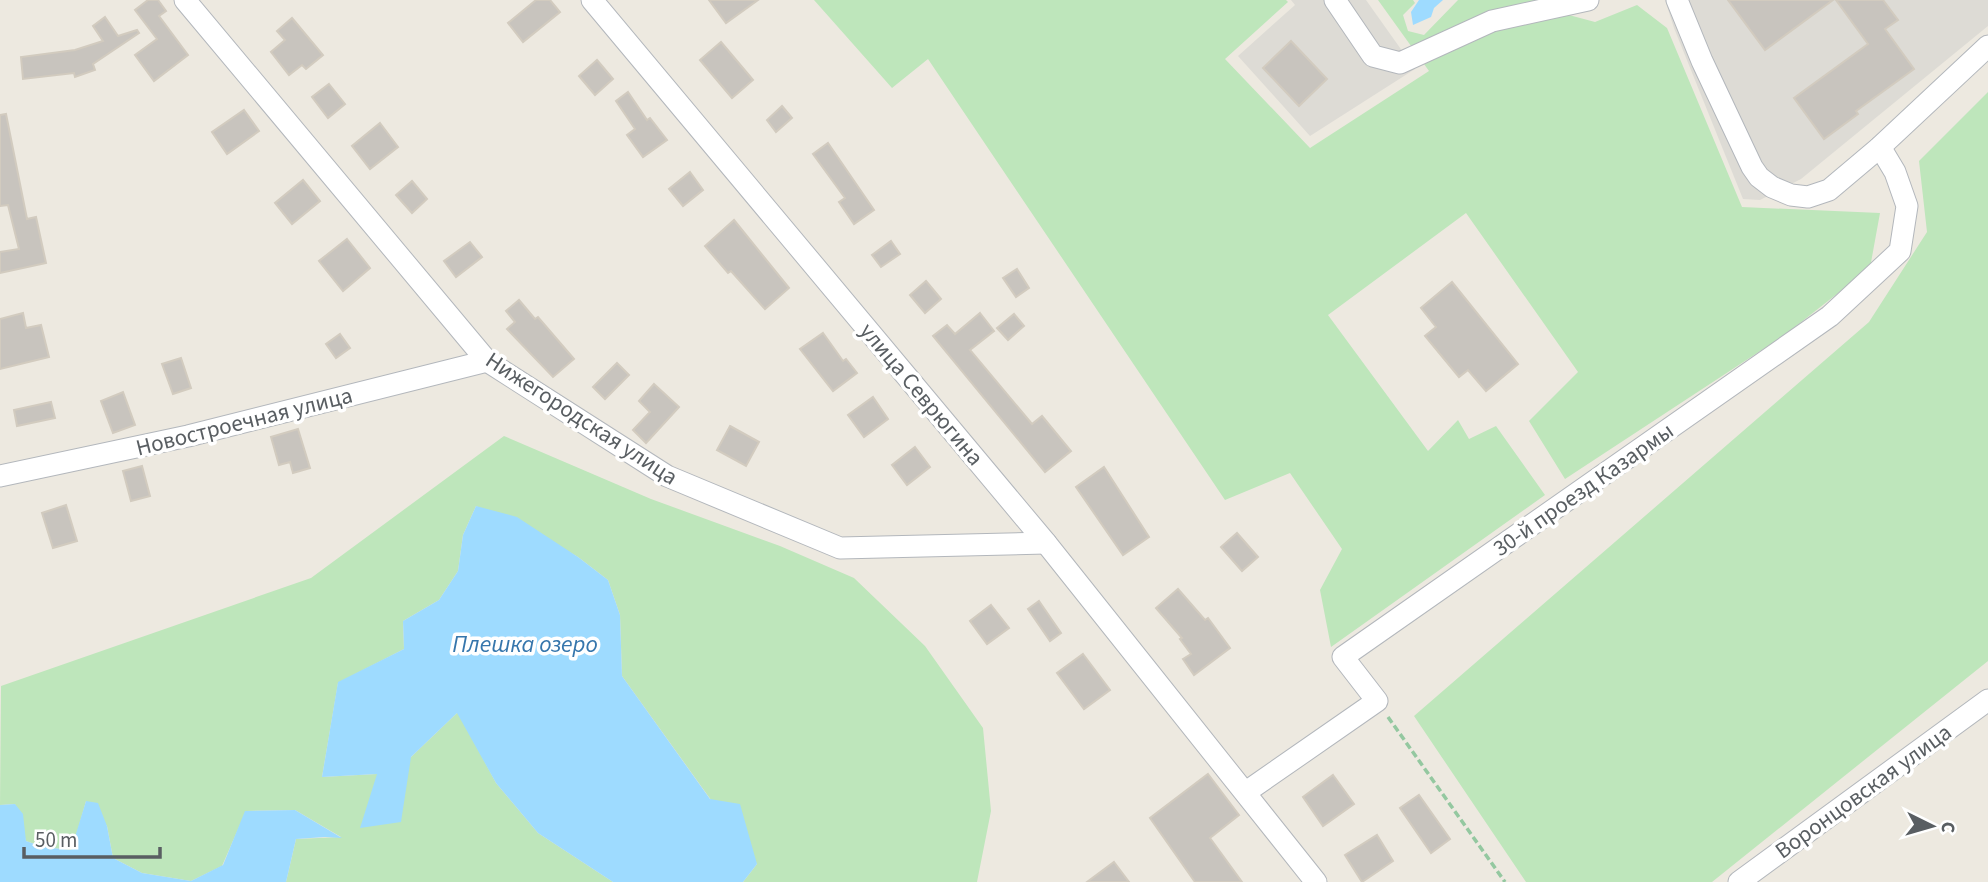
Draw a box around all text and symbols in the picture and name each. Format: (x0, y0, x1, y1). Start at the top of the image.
street label: улица Севрюгина (852, 316, 991, 473)
street label: Нижегородская улица (479, 344, 684, 493)
street label: Новостроечная улица (132, 379, 356, 464)
street label: 30-й проезд Казармы (1486, 414, 1680, 564)
water label: Плешка озеро (452, 627, 598, 662)
street label: Воронцовская улица (1768, 716, 1958, 867)
north arrow (1897, 791, 1967, 861)
scale bar (24, 816, 161, 860)
text: С (1934, 821, 1961, 834)
text: 50 m (35, 825, 77, 855)

